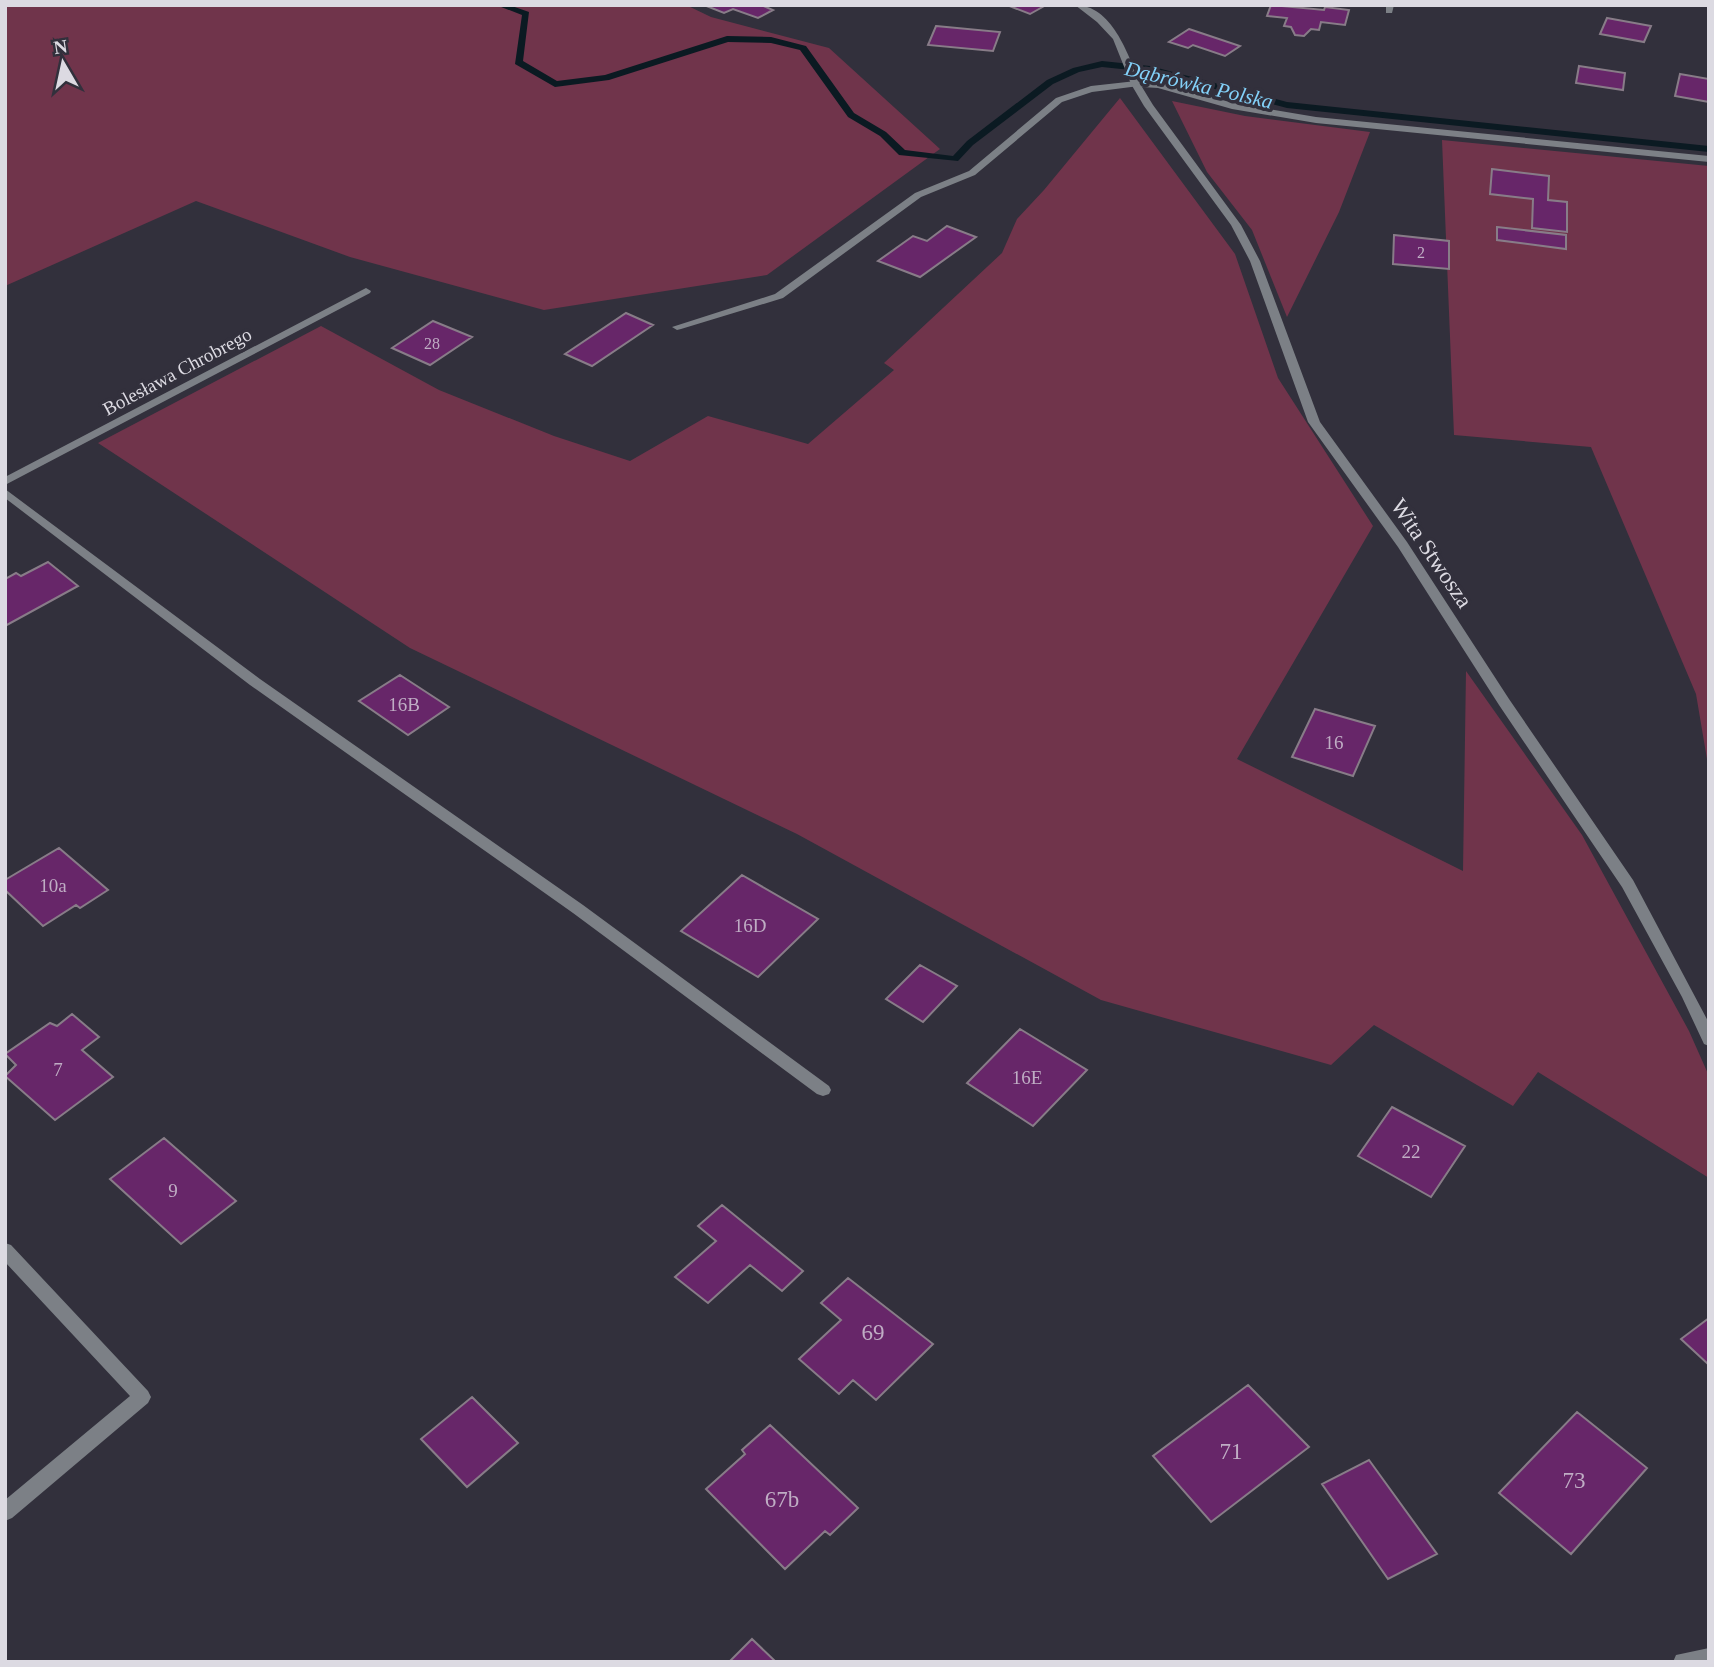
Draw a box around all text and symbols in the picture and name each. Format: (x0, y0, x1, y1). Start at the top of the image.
north arrow (28, 28, 98, 98)
text: N (52, 35, 69, 58)
water label: Dąbrówka Polska (1122, 56, 1275, 114)
house number: 2 (1417, 244, 1425, 261)
street label: Bolesława Chrobrego (99, 323, 255, 419)
house number: 28 (424, 335, 440, 352)
street label: Wita Stwosza (1386, 494, 1477, 613)
house number: 16B (388, 694, 420, 715)
house number: 16 (1325, 732, 1344, 753)
house number: 10a (39, 875, 67, 896)
house number: 16D (734, 915, 766, 936)
house number: 7 (53, 1059, 63, 1080)
house number: 16E (1012, 1067, 1042, 1088)
house number: 22 (1402, 1141, 1421, 1162)
house number: 9 (168, 1180, 178, 1201)
house number: 69 (862, 1320, 885, 1345)
house number: 71 (1220, 1439, 1243, 1464)
house number: 73 (1563, 1468, 1586, 1493)
house number: 67b (765, 1487, 799, 1512)

